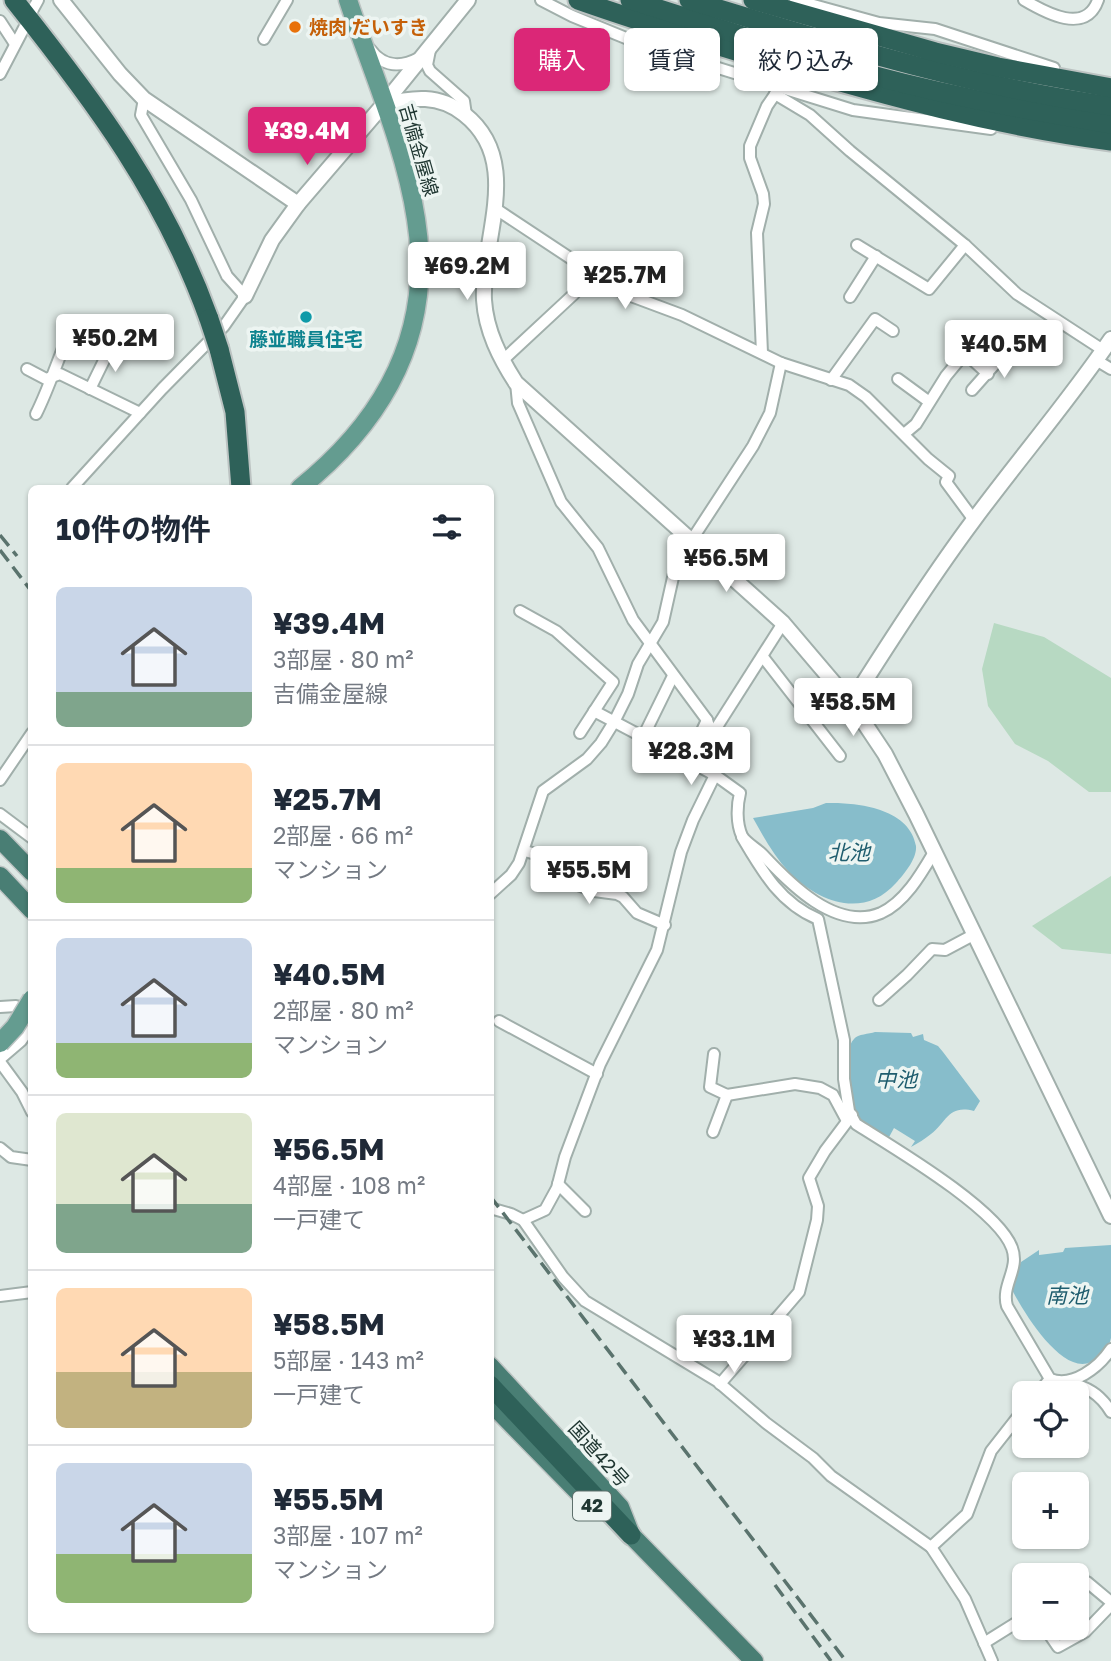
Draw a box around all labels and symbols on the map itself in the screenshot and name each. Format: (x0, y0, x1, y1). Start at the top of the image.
place label: 焼肉 だいすき (309, 15, 428, 38)
marker: 焼肉 だいすき (287, 19, 303, 35)
street label: 吉備金屋線 (395, 101, 444, 199)
pin: ¥39.4M (250, 108, 364, 167)
pin: ¥69.2M (410, 243, 524, 302)
pin: ¥25.7M (568, 252, 682, 311)
marker: 藤並職員住宅 (298, 309, 314, 325)
pin: ¥50.2M (58, 314, 172, 374)
pin: ¥40.5M (947, 320, 1061, 380)
place label: 藤並職員住宅 (249, 327, 363, 350)
pin: ¥56.5M (669, 534, 783, 594)
pin: ¥58.5M (796, 678, 910, 738)
pin: ¥28.3M (634, 728, 748, 787)
water label: 北池 (828, 839, 872, 865)
pin: ¥55.5M (532, 846, 646, 906)
water label: 中池 (875, 1066, 919, 1092)
water label: 南池 (1046, 1282, 1090, 1308)
pin: ¥33.1M (677, 1316, 791, 1375)
street label: 国道42号 (564, 1416, 635, 1491)
road number: 42 (573, 1492, 611, 1520)

